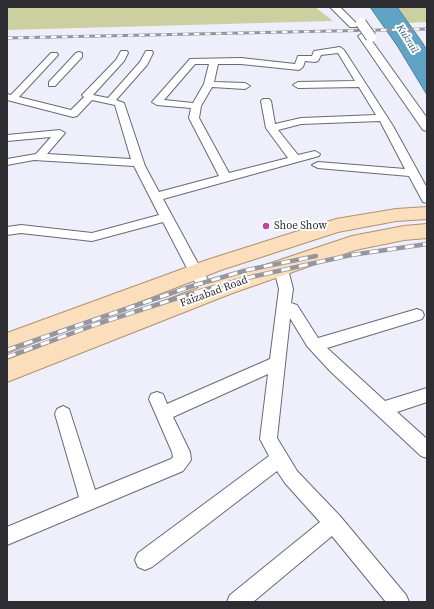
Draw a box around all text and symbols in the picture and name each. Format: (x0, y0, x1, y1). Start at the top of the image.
water label: Kukrail (394, 23, 420, 55)
place label: Shoe Show (274, 219, 327, 233)
marker: Shoe Show (261, 221, 271, 231)
street label: Faizabad Road (178, 274, 250, 310)

